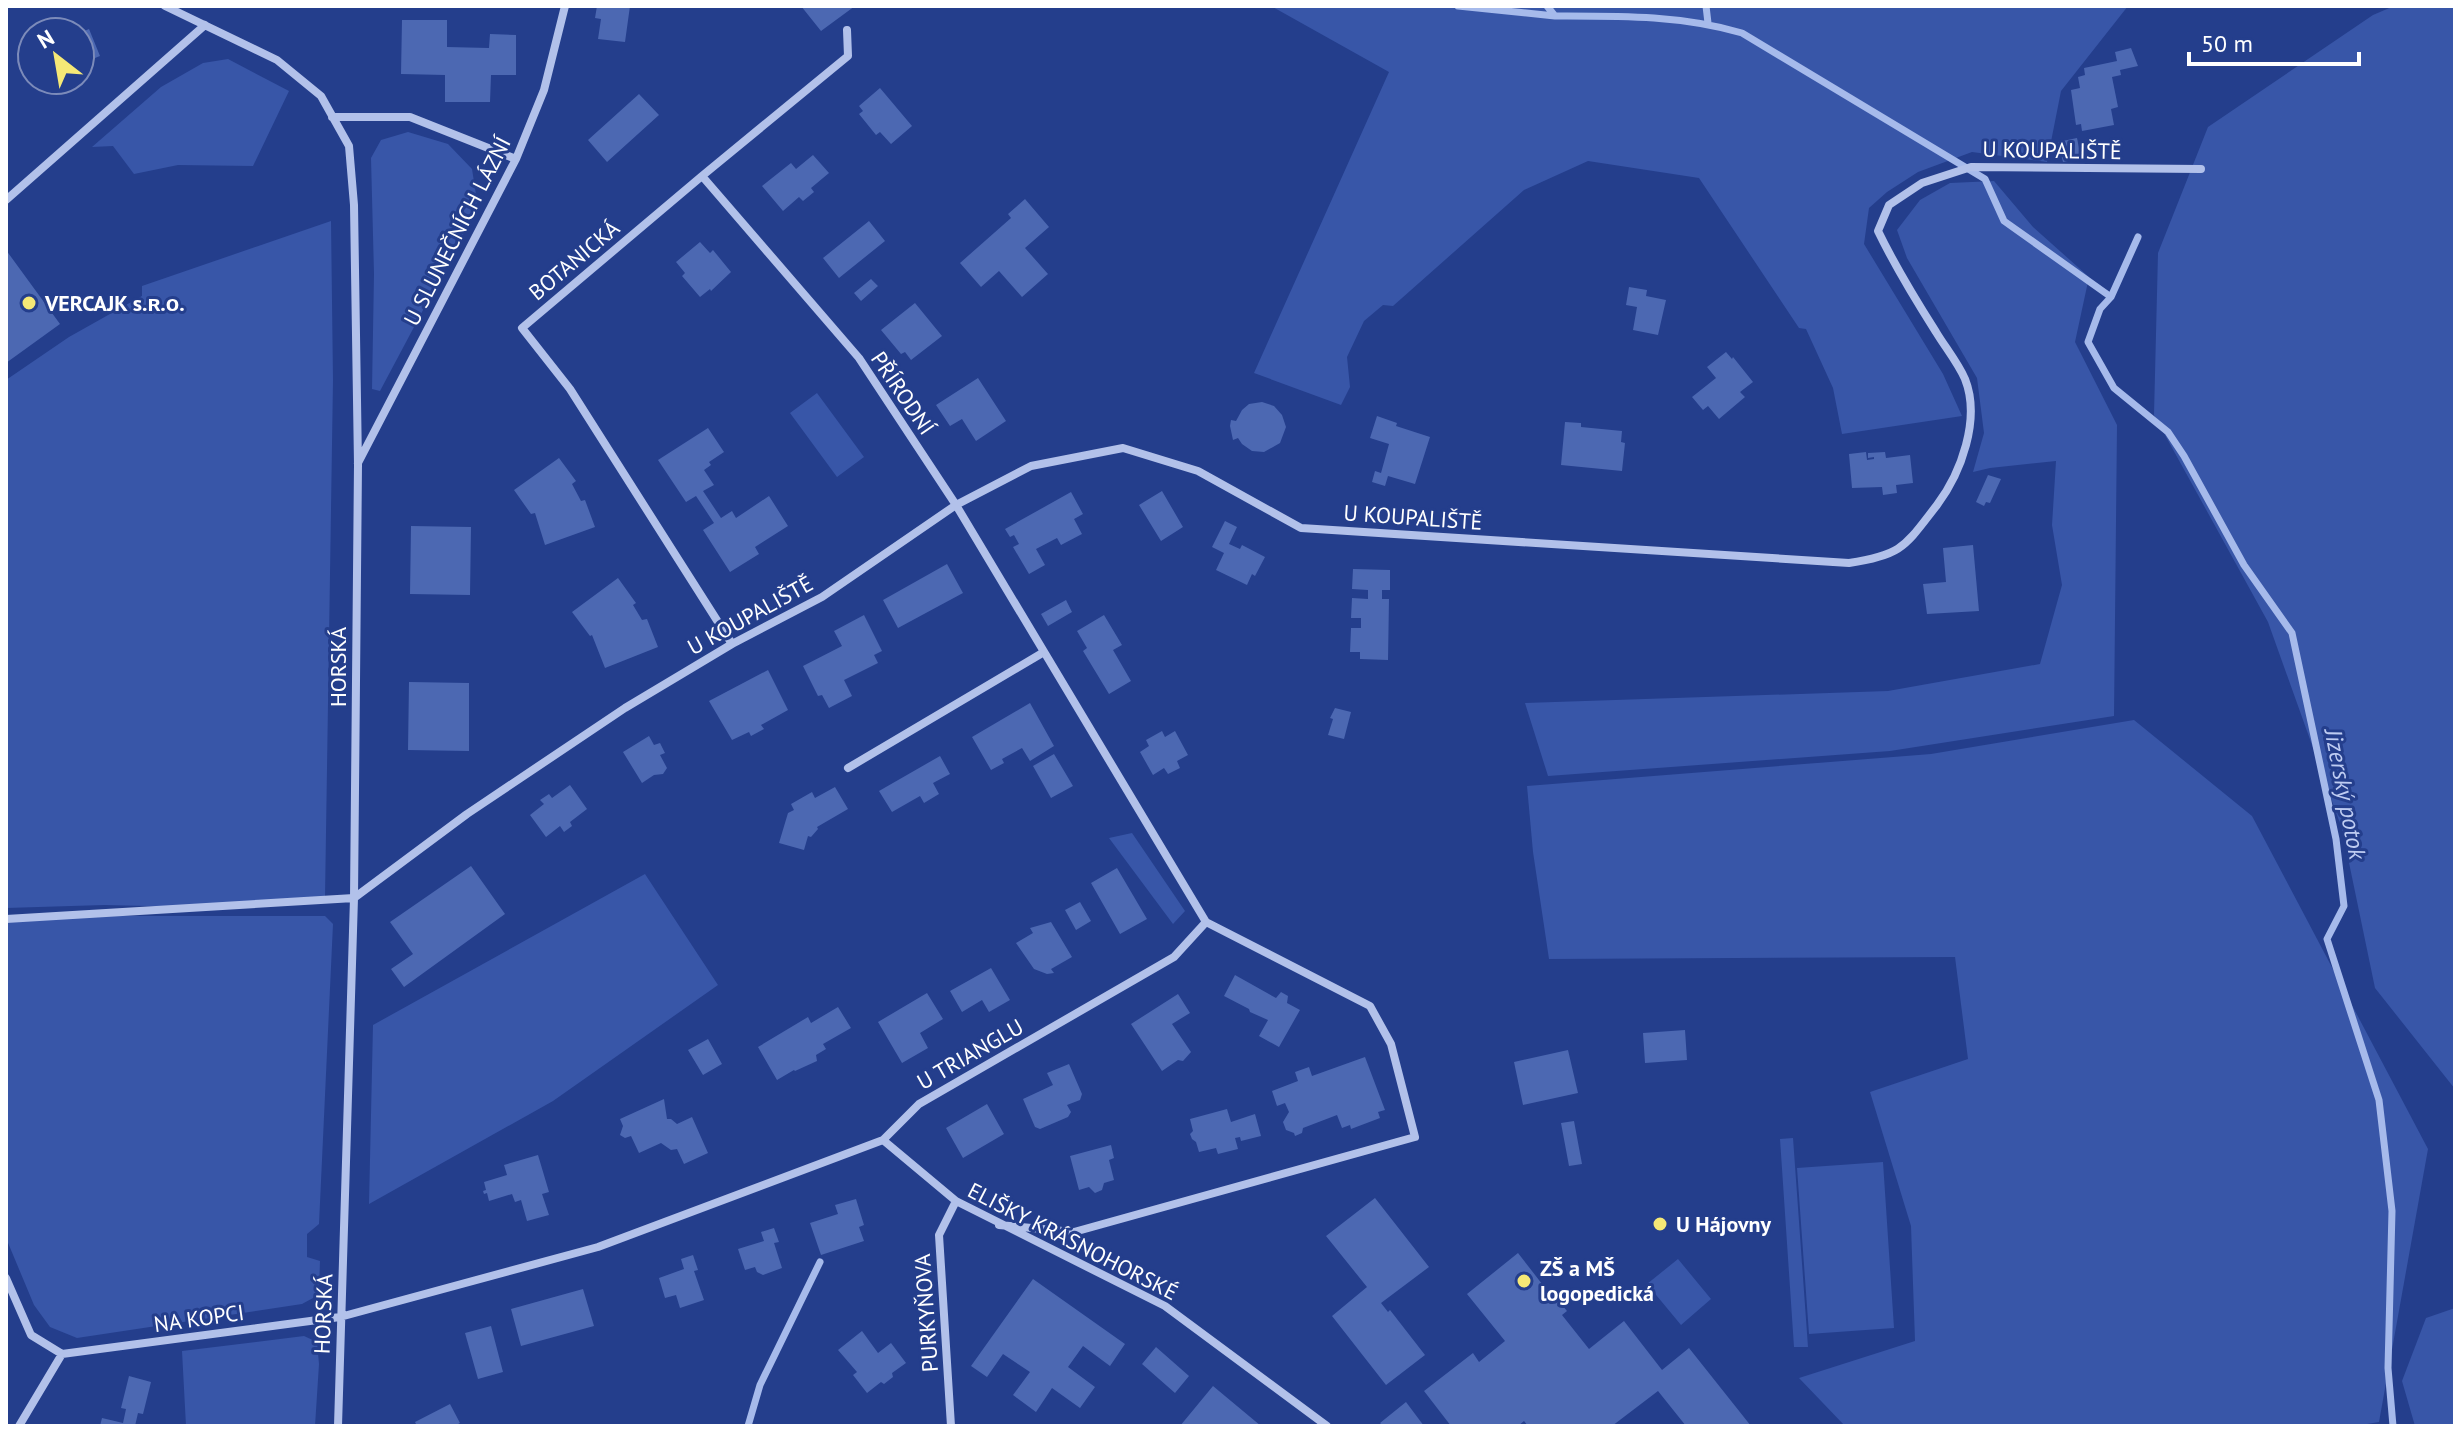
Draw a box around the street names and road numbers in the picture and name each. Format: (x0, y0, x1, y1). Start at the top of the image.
street label: U SLUNEČNÍCH LÁZNÍ (397, 131, 517, 330)
street label: U KOUPALIŠTĚ (1982, 135, 2122, 165)
street label: BOTANICKÁ (523, 214, 625, 306)
street label: PŘÍRODNÍ (865, 346, 941, 441)
street label: U KOUPALIŠTĚ (1343, 498, 1483, 536)
street label: U KOUPALIŠTĚ (682, 569, 818, 661)
street label: HORSKÁ (324, 627, 352, 707)
street label: U TRIANGLU (912, 1012, 1028, 1096)
street label: ELIŠKY KRÁSNOHORSKÉ (963, 1176, 1183, 1306)
street label: PURKYŇOVA (908, 1253, 944, 1373)
street label: HORSKÁ (308, 1273, 338, 1355)
street label: NA KOPCI (152, 1298, 246, 1338)

